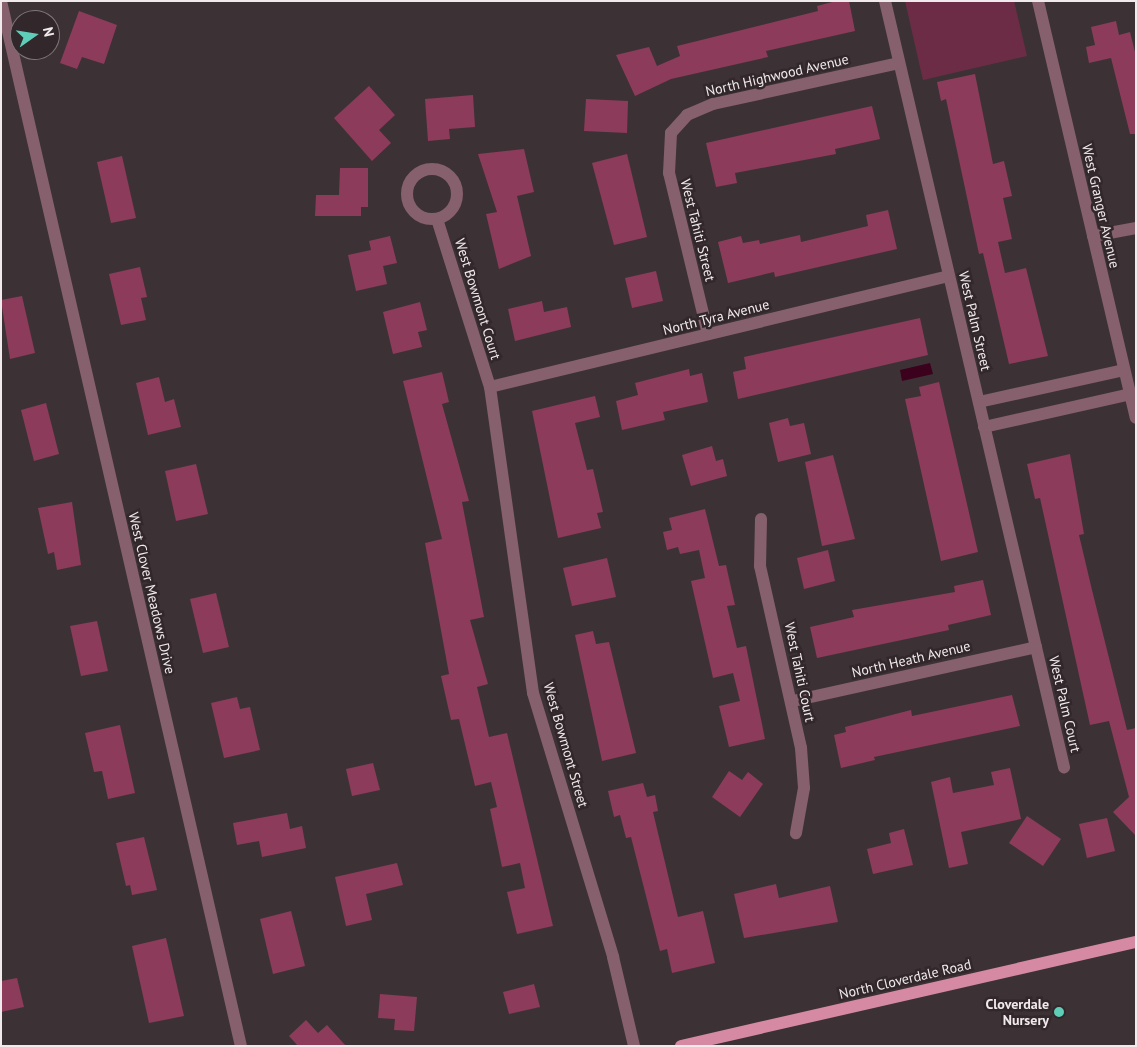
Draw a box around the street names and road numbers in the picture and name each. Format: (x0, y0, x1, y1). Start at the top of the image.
street label: North Highwood Avenue (704, 50, 850, 100)
street label: West Granger Avenue (1079, 142, 1123, 270)
street label: West Tahiti Street (677, 177, 719, 283)
street label: West Bowmont Court (452, 236, 504, 362)
street label: West Palm Street (955, 270, 995, 372)
street label: North Tyra Avenue (661, 296, 771, 338)
street label: West Clover Meadows Drive (125, 511, 179, 675)
street label: West Tahiti Court (781, 620, 819, 724)
street label: North Heath Avenue (850, 637, 972, 681)
street label: West Palm Court (1046, 654, 1084, 754)
street label: West Bowmont Street (540, 681, 592, 809)
street label: North Cloverdale Road (837, 956, 973, 1002)

